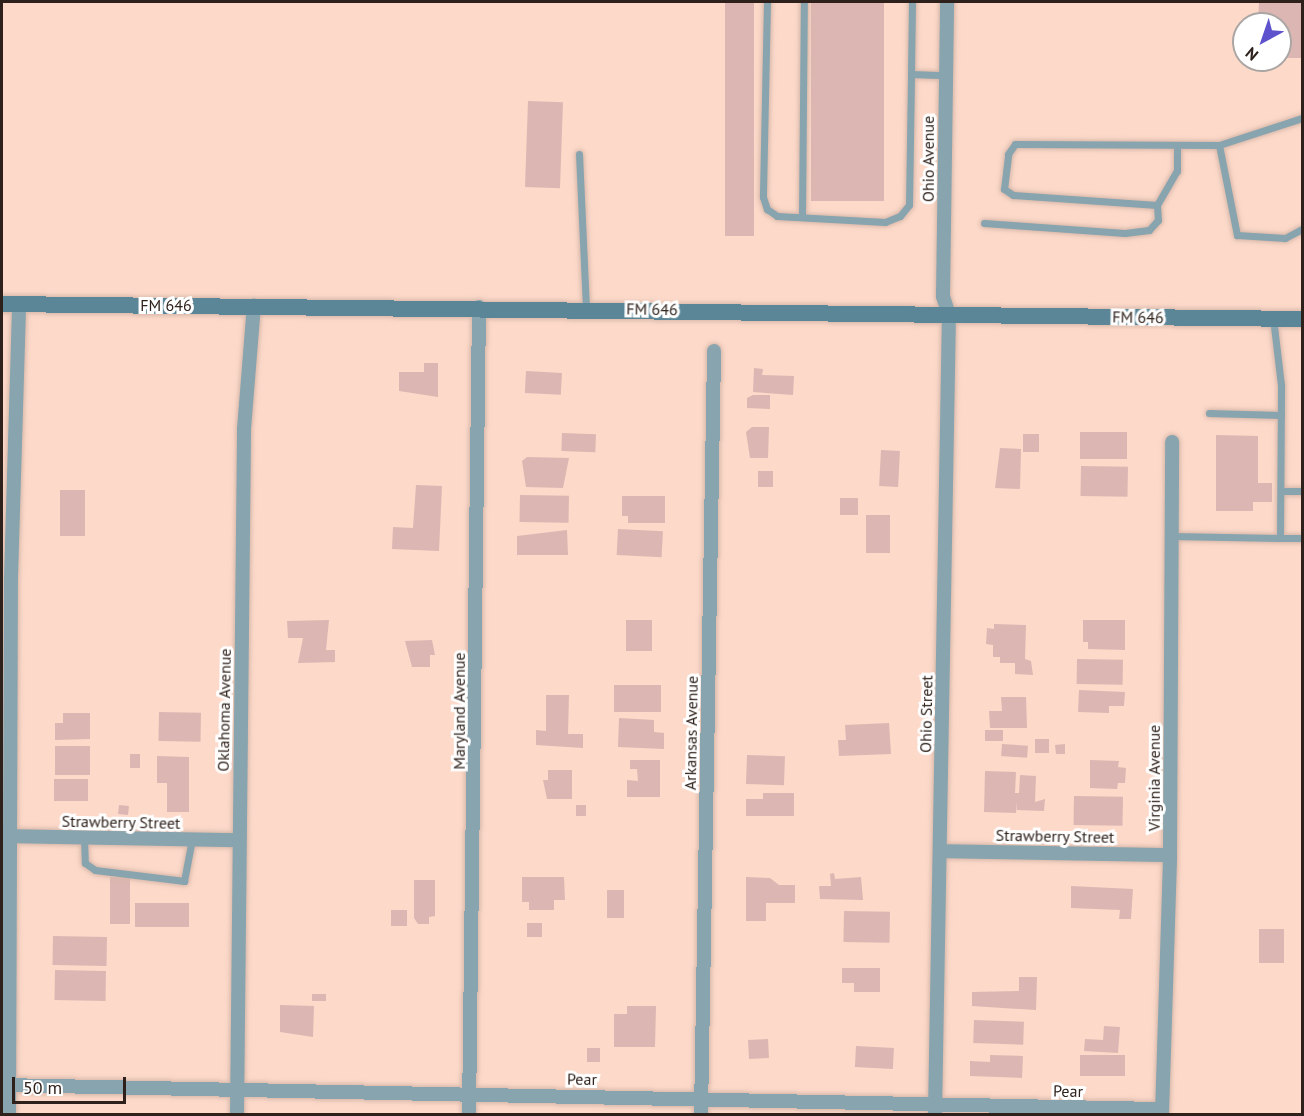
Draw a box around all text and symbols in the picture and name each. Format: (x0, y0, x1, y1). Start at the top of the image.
north arrow (1232, 12, 1292, 72)
text: N (1241, 43, 1262, 65)
street label: Ohio Avenue (918, 116, 938, 202)
street label: FM 646 (140, 295, 192, 315)
street label: FM 646 (626, 299, 678, 319)
street label: FM 646 (1112, 307, 1164, 327)
street label: Oklahoma Avenue (213, 648, 235, 772)
street label: Maryland Avenue (449, 652, 469, 770)
street label: Arkansas Avenue (680, 675, 702, 791)
street label: Ohio Street (916, 675, 936, 753)
street label: Virginia Avenue (1144, 725, 1164, 831)
street label: Strawberry Street (61, 811, 181, 833)
street label: Strawberry Street (995, 825, 1115, 847)
scale bar (15, 1065, 129, 1103)
street label: Pear (567, 1069, 597, 1089)
text: 50 m (23, 1076, 62, 1099)
street label: Pear (1053, 1081, 1083, 1101)

